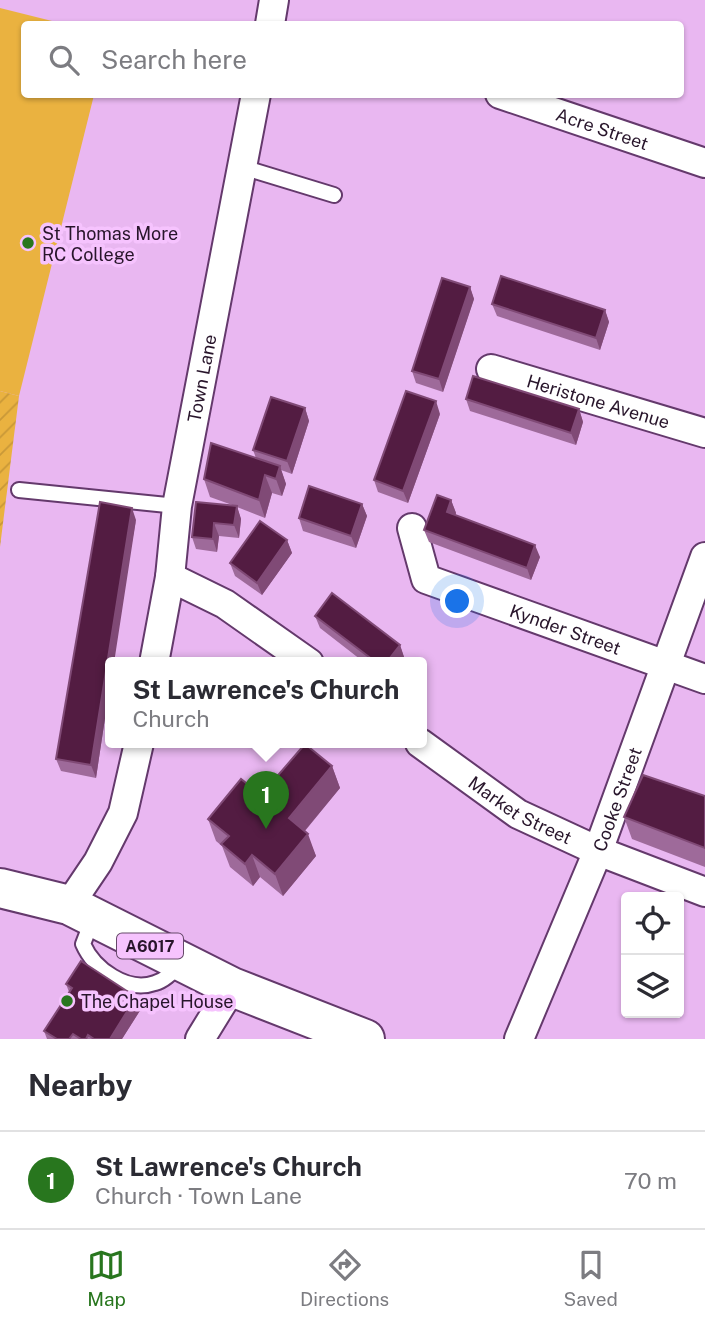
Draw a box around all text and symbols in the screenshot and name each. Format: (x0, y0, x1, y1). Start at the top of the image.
search box (21, 21, 684, 98)
icon: search (45, 41, 83, 79)
text: Search here (101, 44, 247, 75)
street label: Acre Street (553, 103, 651, 154)
place label: St Thomas More RC College (42, 223, 178, 265)
marker: St Thomas More RC College (20, 235, 36, 251)
street label: Town Lane (183, 332, 220, 424)
street label: Heristone Avenue (524, 370, 672, 432)
your location (440, 584, 474, 618)
street label: Kynder Street (507, 599, 624, 659)
popup (105, 657, 427, 748)
text: St Lawrence's Church (133, 674, 399, 705)
text: Church (133, 705, 210, 732)
street label: Cooke Street (588, 744, 645, 854)
pin: 1 (243, 771, 289, 829)
street label: Market Street (465, 771, 575, 848)
map controls (621, 892, 684, 1018)
button: locate (621, 892, 684, 955)
road number: A6017 (117, 934, 183, 958)
button: layers (621, 955, 684, 1018)
place label: The Chapel House (81, 991, 234, 1012)
marker: The Chapel House (59, 993, 75, 1009)
text: Nearby (28, 1067, 132, 1103)
text: St Lawrence's Church (95, 1151, 362, 1182)
text: 1 (46, 1167, 56, 1194)
text: 70 m (624, 1167, 677, 1194)
text: Church · Town Lane (95, 1182, 302, 1209)
tab: Map (87, 1246, 126, 1310)
tab: Directions (300, 1246, 389, 1310)
tab: Saved (564, 1246, 618, 1310)

